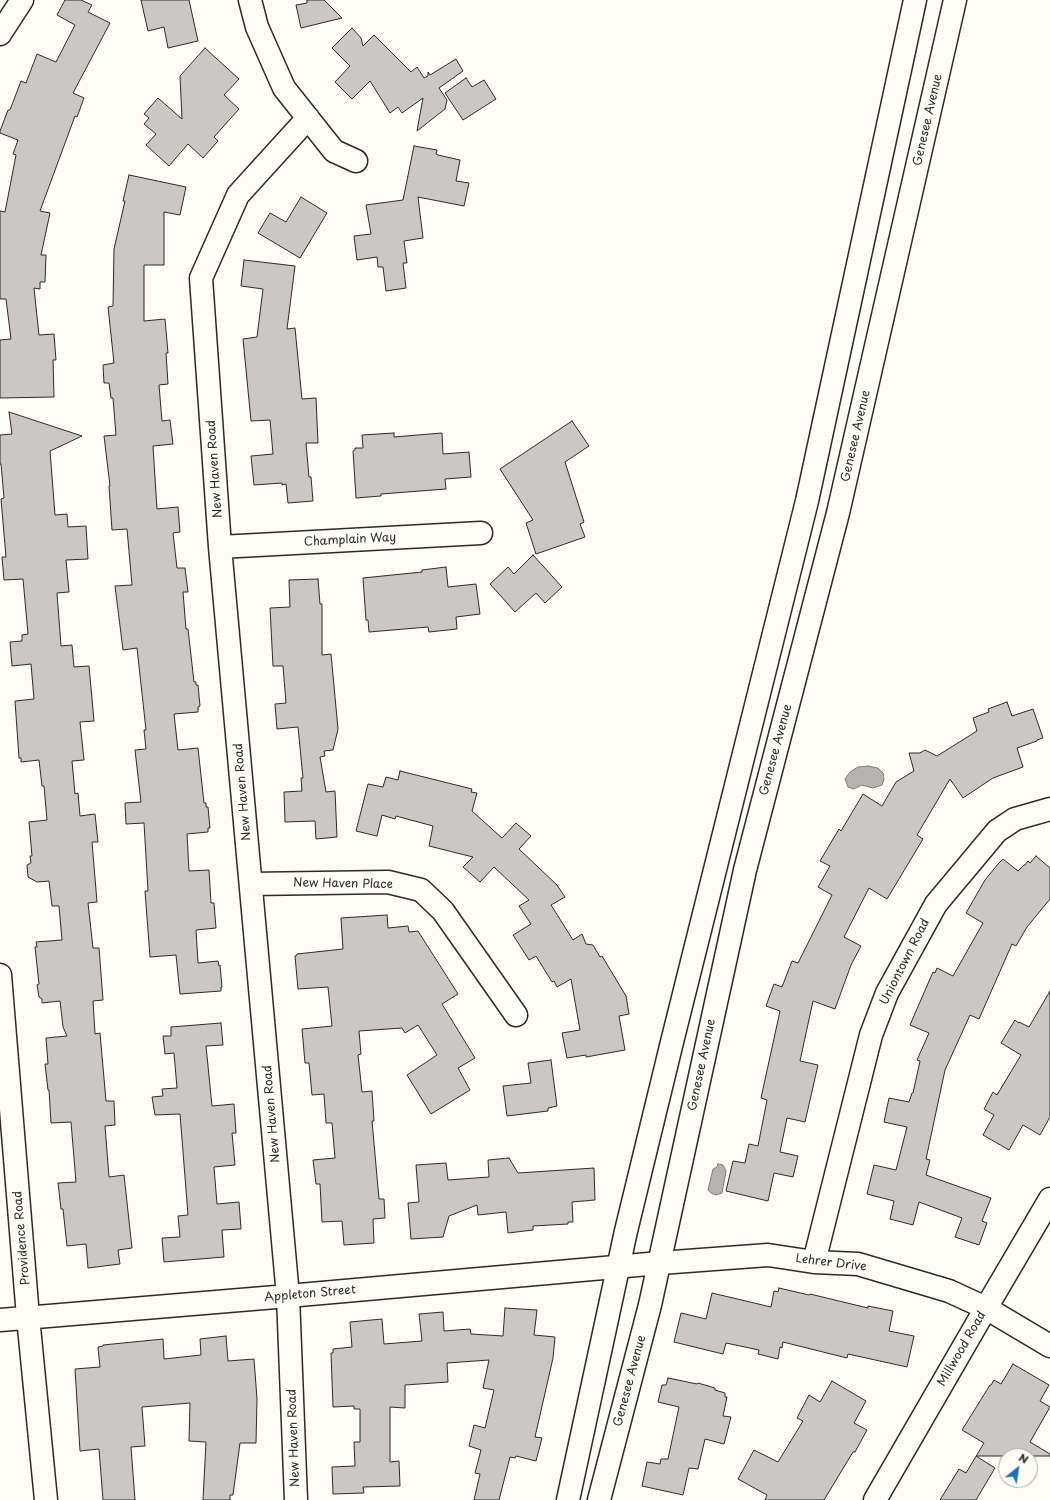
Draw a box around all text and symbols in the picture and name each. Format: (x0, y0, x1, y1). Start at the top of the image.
street label: Genesee Avenue (910, 73, 946, 167)
street label: Genesee Avenue (838, 389, 874, 483)
street label: New Haven Road (204, 420, 226, 518)
street label: Champlain Way (304, 530, 396, 550)
street label: Genesee Avenue (757, 703, 795, 797)
street label: New Haven Road (232, 743, 254, 841)
street label: New Haven Place (293, 876, 393, 892)
street label: Uniontown Road (877, 916, 933, 1008)
street label: Genesee Avenue (685, 1018, 719, 1112)
street label: New Haven Road (261, 1065, 283, 1163)
street label: Providence Road (11, 1190, 33, 1286)
street label: Lehrer Drive (795, 1252, 867, 1274)
street label: Appleton Street (264, 1283, 356, 1305)
street label: Millwood Road (935, 1309, 989, 1389)
street label: Genesee Avenue (611, 1334, 649, 1428)
street label: New Haven Road (285, 1389, 303, 1487)
north arrow (998, 1448, 1038, 1488)
text: N (1016, 1448, 1032, 1468)

